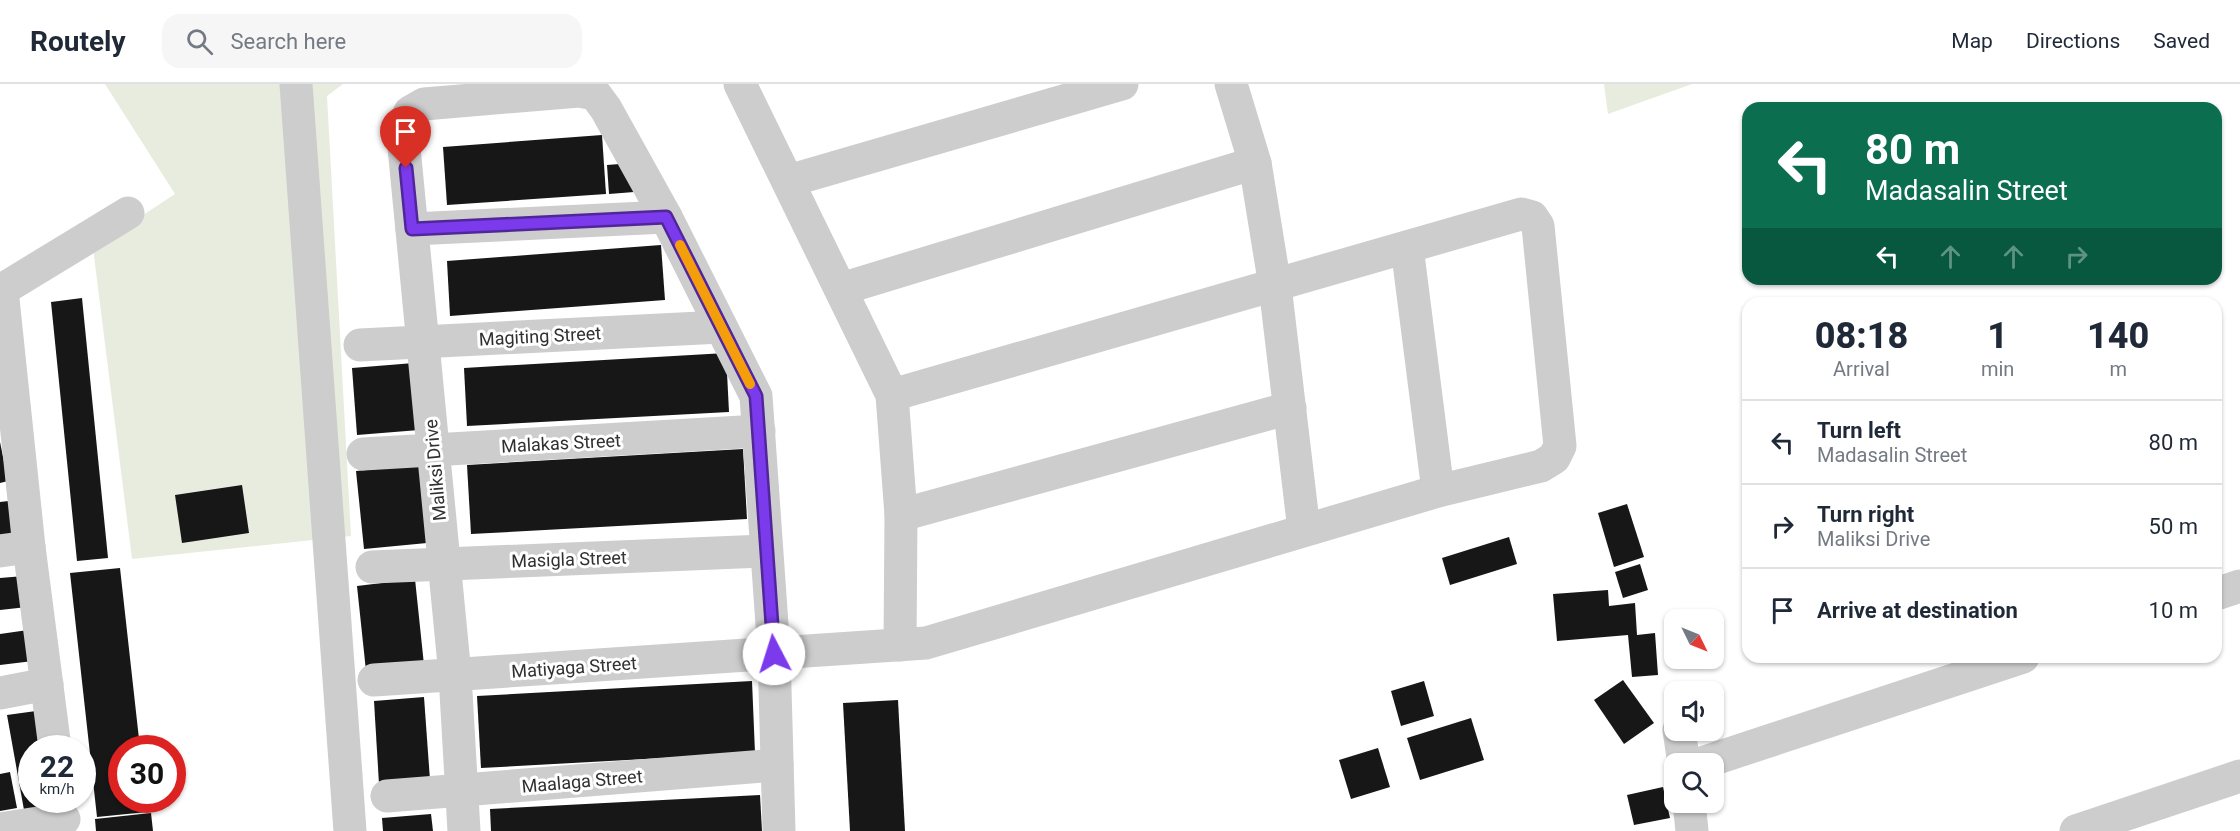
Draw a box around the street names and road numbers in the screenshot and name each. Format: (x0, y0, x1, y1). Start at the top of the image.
street label: Magiting Street (478, 322, 602, 350)
street label: Maliksi Drive (420, 418, 450, 522)
street label: Malakas Street (501, 429, 621, 457)
street label: Masigla Street (511, 546, 627, 572)
street label: Matiyaga Street (511, 652, 638, 682)
street label: Maalaga Street (521, 765, 643, 797)

